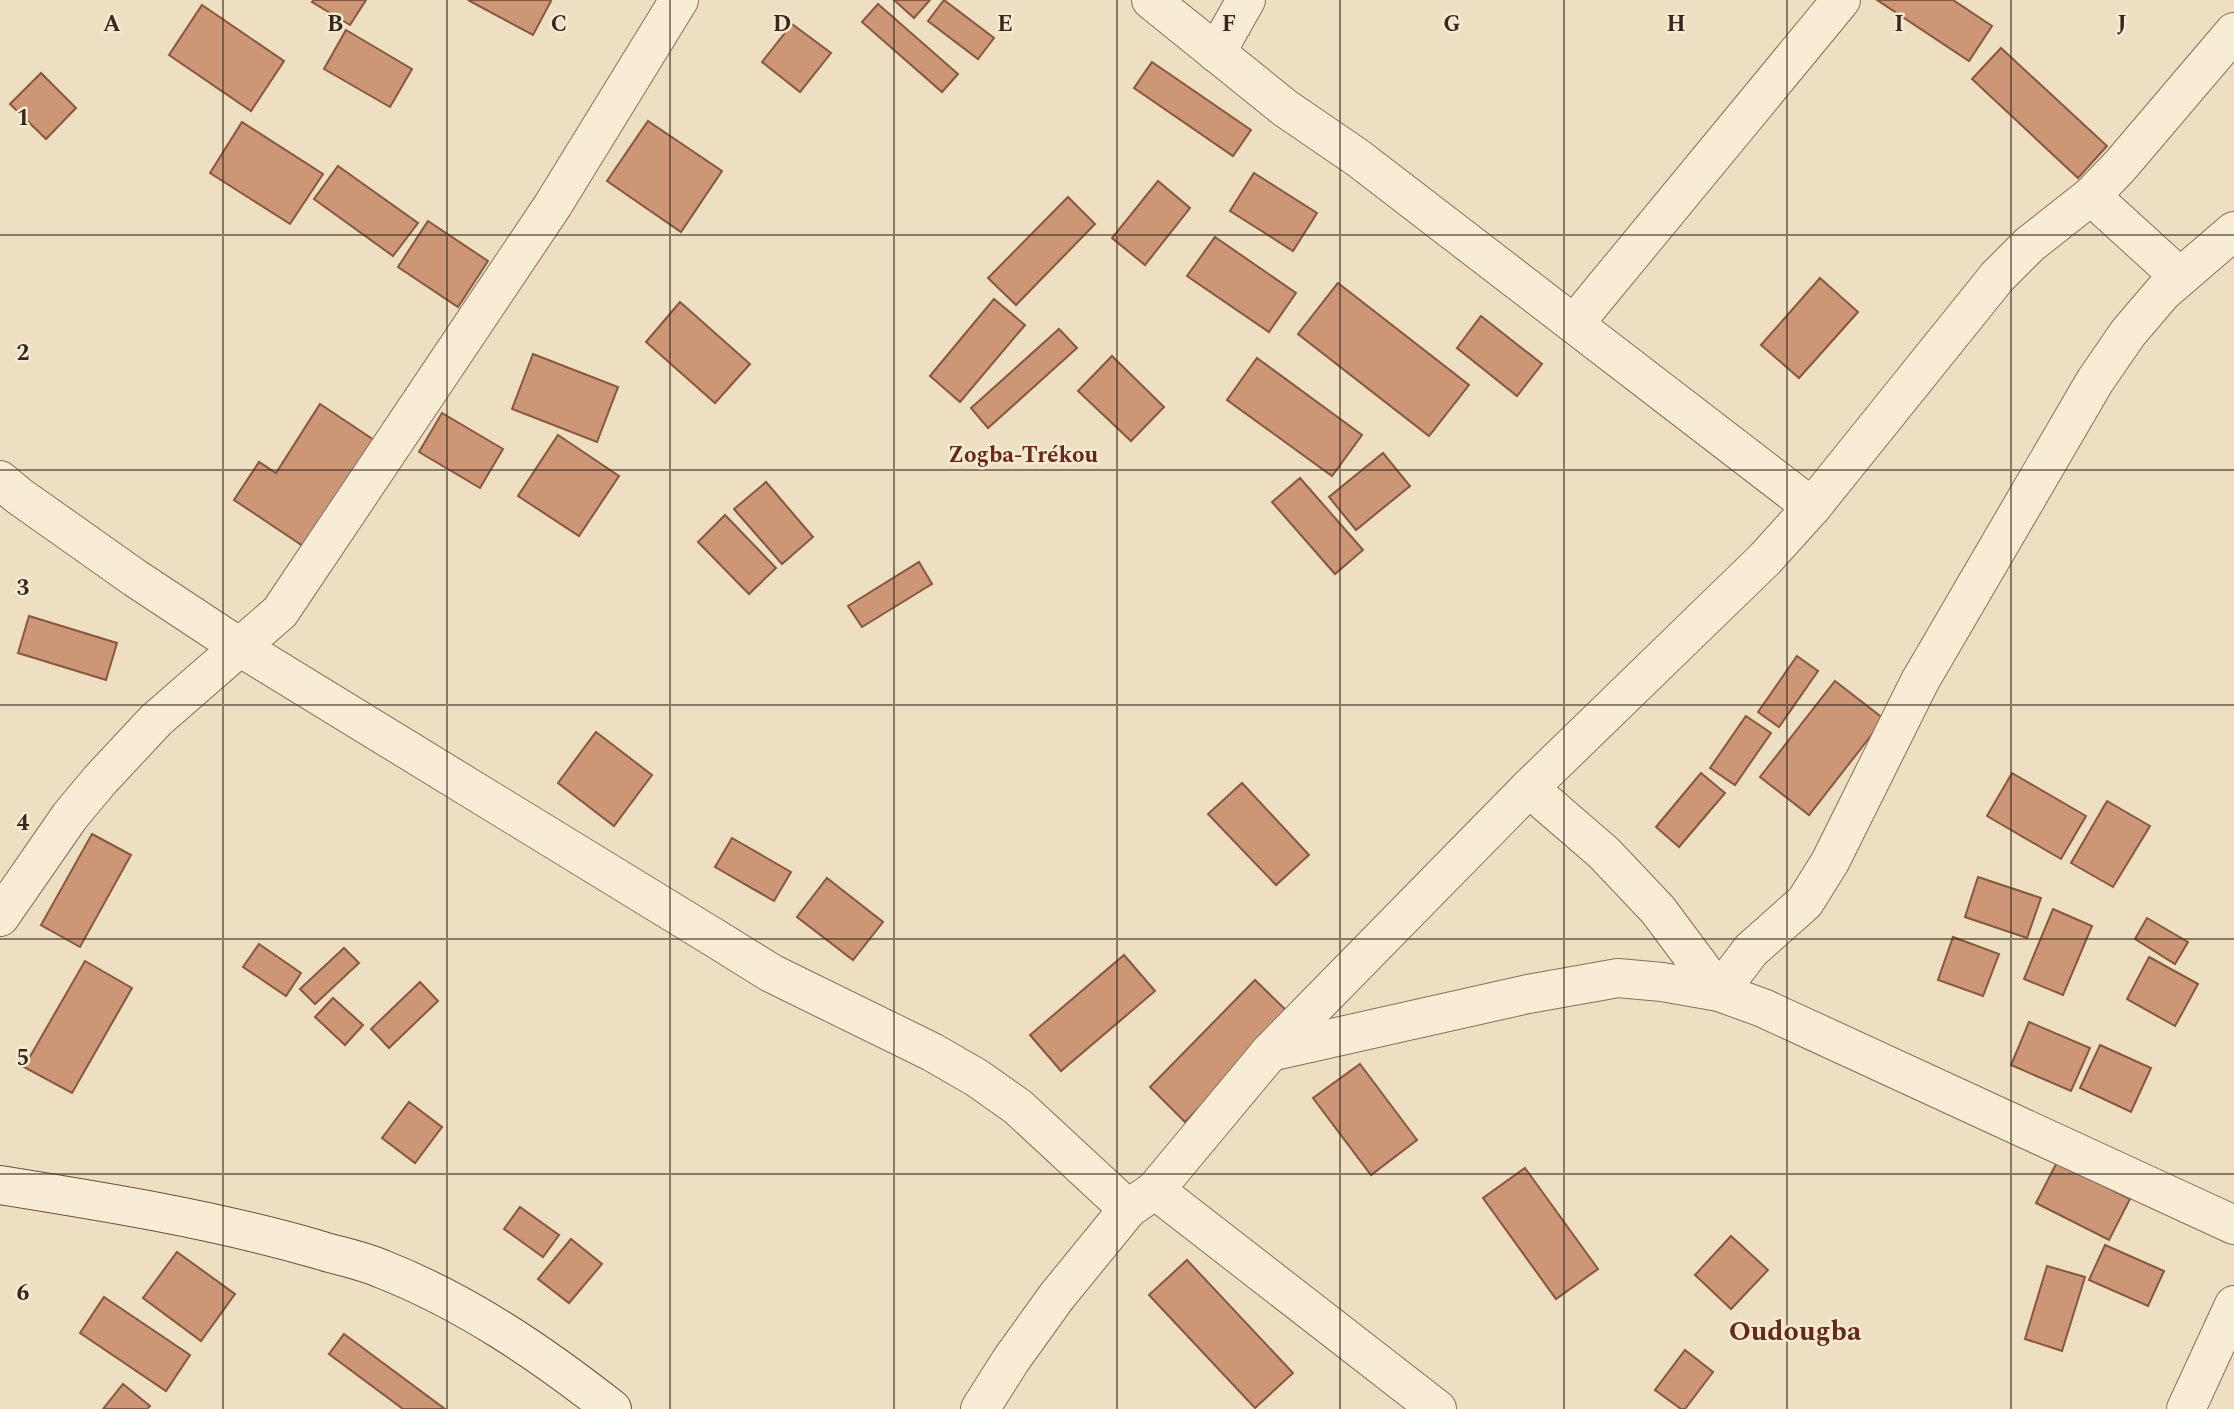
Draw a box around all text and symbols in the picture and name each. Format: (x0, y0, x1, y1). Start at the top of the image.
text: A (103, 7, 121, 42)
text: B (327, 7, 343, 42)
text: C (551, 7, 567, 42)
text: D (773, 7, 791, 42)
text: E (997, 7, 1013, 42)
text: F (1222, 7, 1236, 42)
text: G (1443, 7, 1461, 42)
text: H (1666, 7, 1686, 42)
text: I (1894, 7, 1904, 42)
text: J (2117, 7, 2127, 42)
text: 1 (17, 101, 29, 136)
text: 2 (17, 336, 30, 371)
district label: Zogba-Trékou (948, 438, 1098, 473)
text: 3 (17, 571, 30, 606)
text: 4 (17, 806, 30, 841)
text: 5 (17, 1041, 29, 1076)
text: 6 (17, 1276, 30, 1311)
district label: Oudougba (1729, 1310, 1862, 1353)

